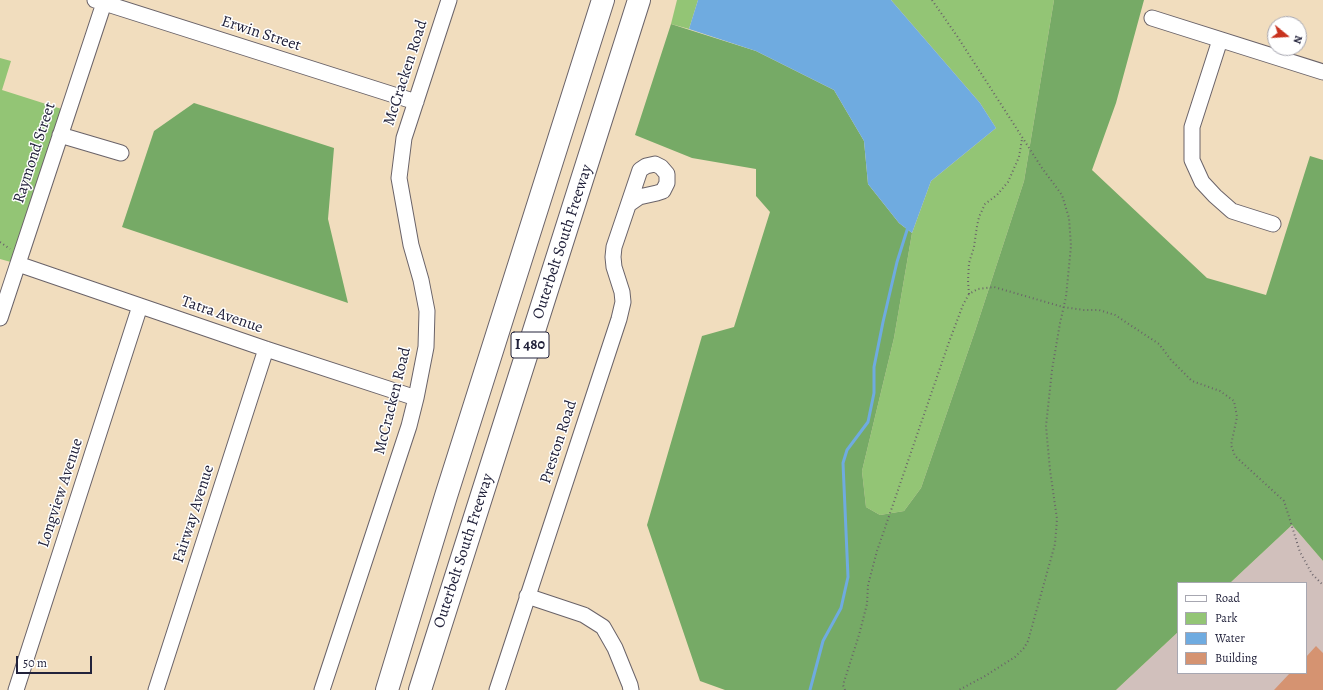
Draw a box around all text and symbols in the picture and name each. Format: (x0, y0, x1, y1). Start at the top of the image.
street label: Erwin Street (219, 12, 303, 56)
north arrow (1267, 16, 1307, 56)
street label: McCracken Road (380, 18, 432, 128)
text: N (1290, 33, 1306, 46)
street label: Raymond Street (10, 100, 60, 206)
street label: Outerbelt South Freeway (529, 162, 597, 322)
street label: Tatra Avenue (179, 292, 265, 338)
road number: I 480 (511, 332, 549, 358)
street label: McCracken Road (370, 345, 416, 457)
street label: Preston Road (536, 398, 582, 486)
street label: Longview Avenue (34, 436, 88, 550)
street label: Fairway Avenue (169, 463, 219, 565)
street label: Outerbelt South Freeway (430, 471, 498, 631)
legend (1177, 582, 1307, 674)
text: Road (1215, 590, 1240, 606)
text: Park (1215, 610, 1238, 626)
text: Water (1215, 630, 1245, 646)
scale bar (18, 648, 94, 674)
text: Building (1215, 650, 1257, 666)
text: 50 m (23, 655, 47, 671)

